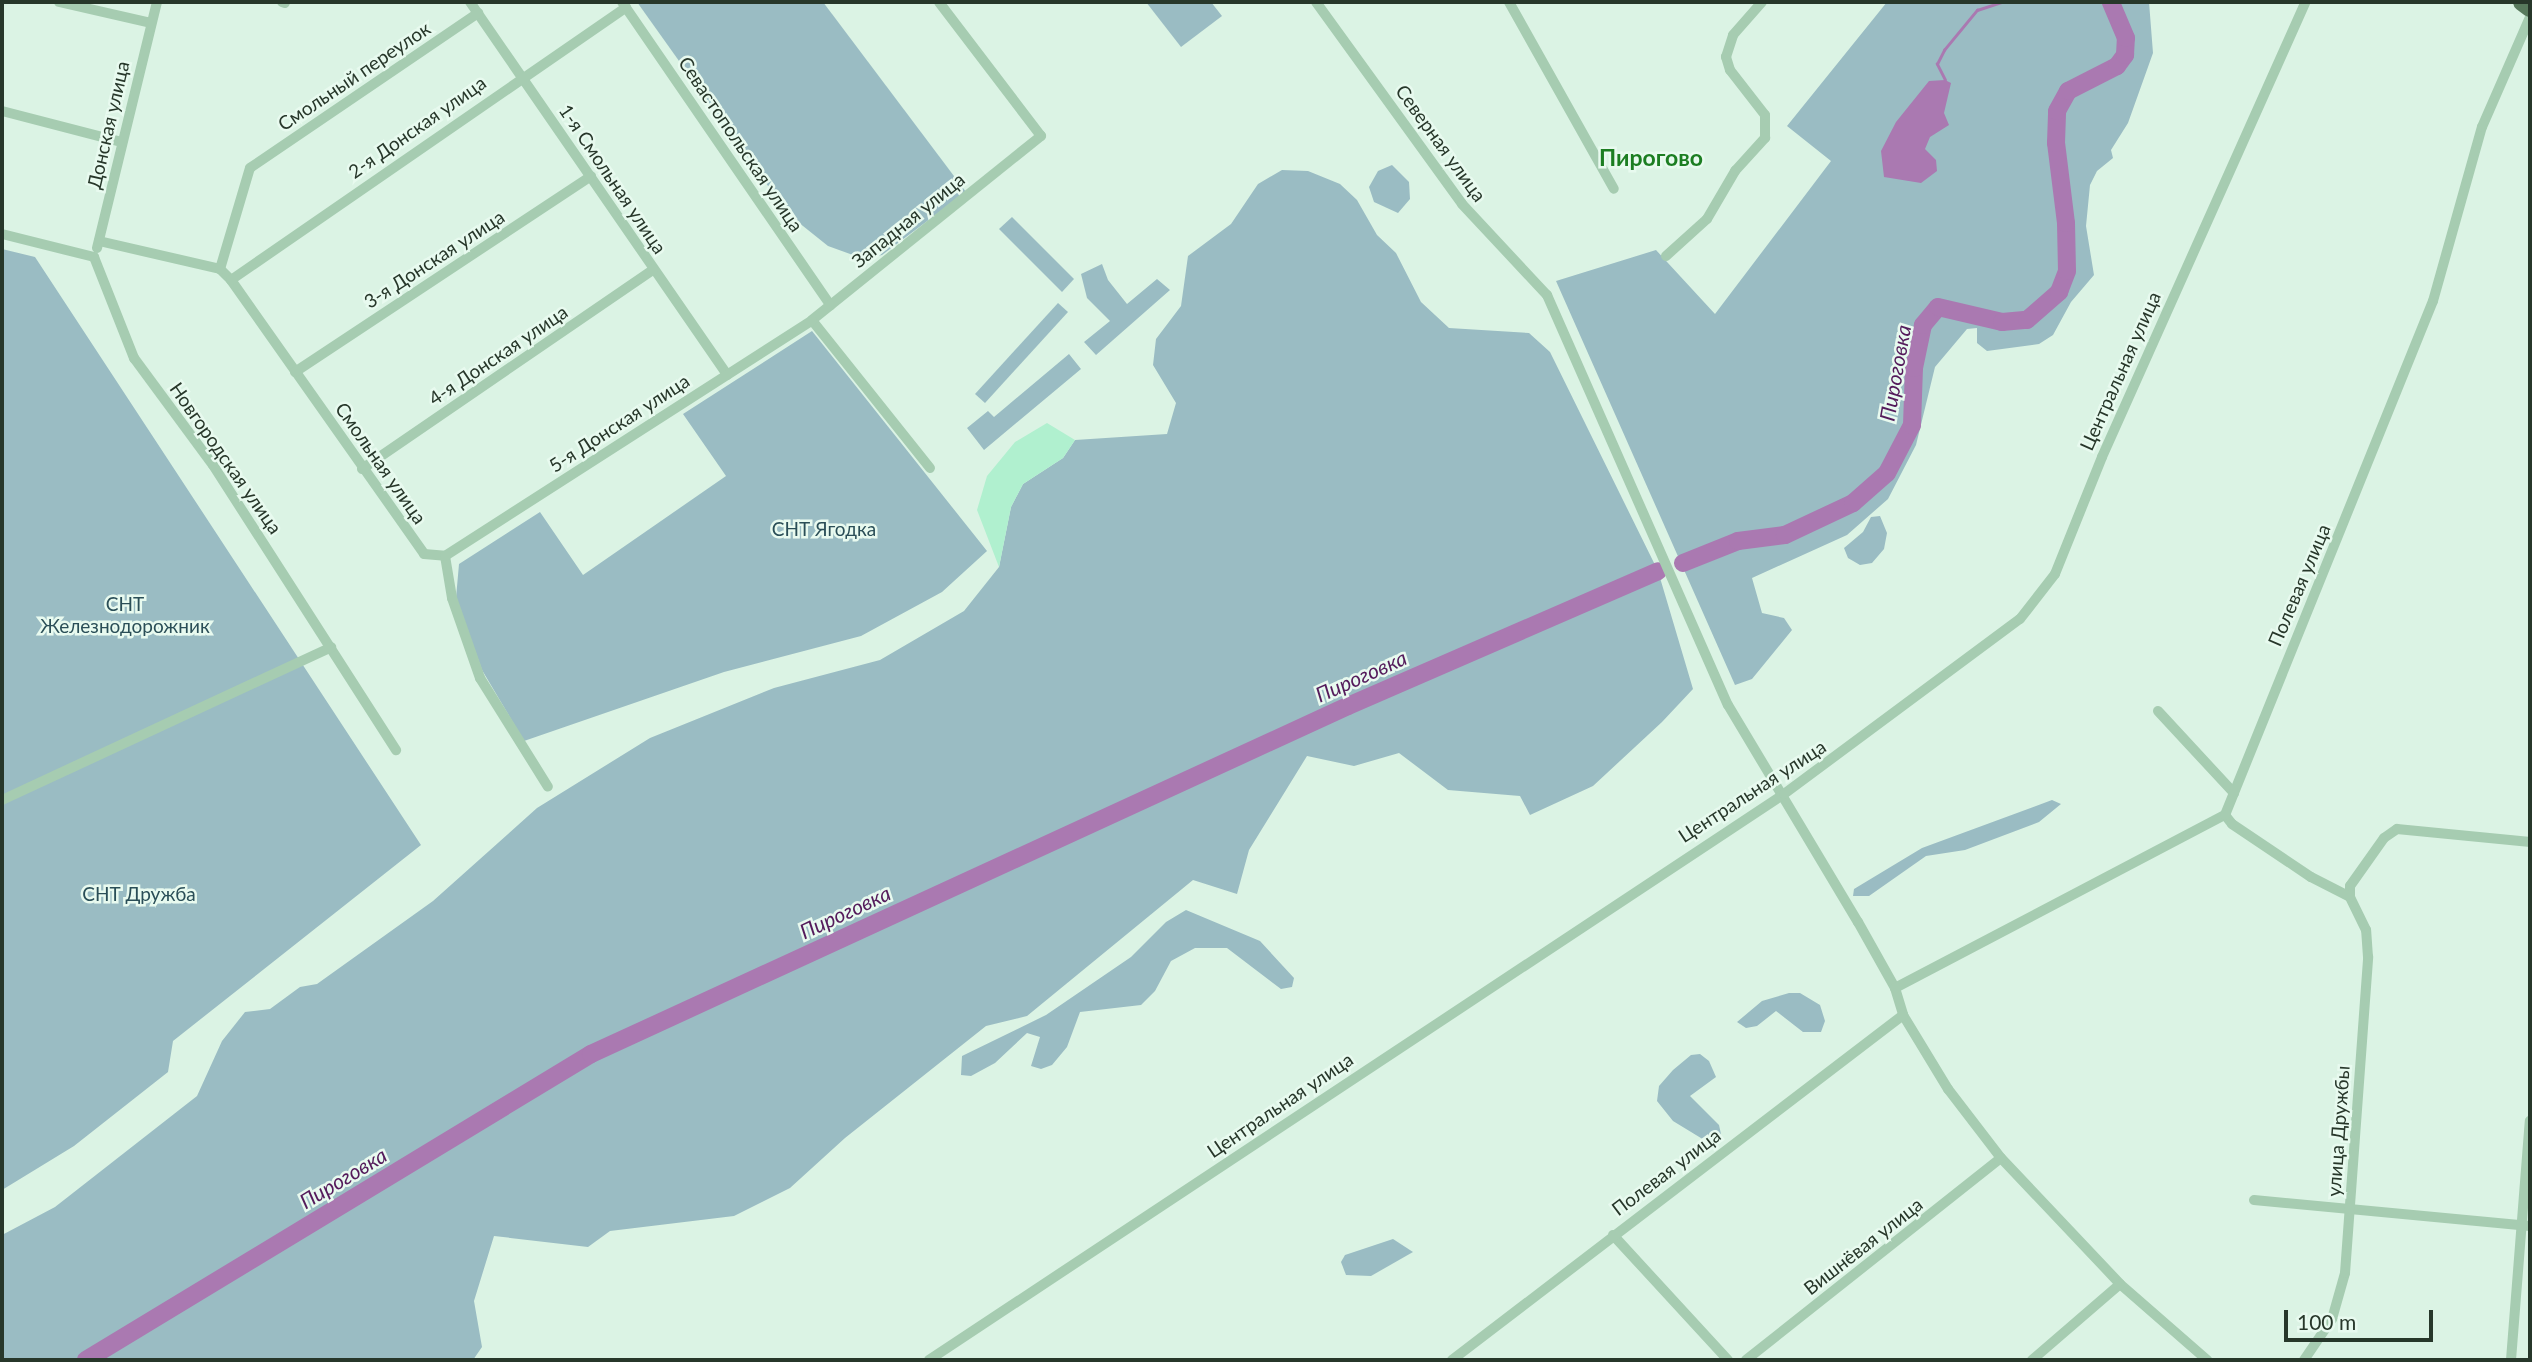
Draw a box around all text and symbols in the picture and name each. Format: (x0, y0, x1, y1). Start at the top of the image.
street label: Смольный переулок (274, 17, 434, 135)
street label: Севастопольская улица (674, 52, 808, 236)
street label: Донская улица (82, 59, 134, 191)
street label: 2-я Донская улица (344, 71, 490, 183)
street label: Северная улица (1391, 80, 1491, 206)
street label: 1-я Смольная улица (555, 100, 671, 258)
district label: Пирогово (1599, 143, 1703, 171)
street label: Западная улица (847, 168, 969, 272)
street label: 3-я Донская улица (360, 205, 508, 313)
street label: Центральная улица (2075, 288, 2165, 454)
street label: 4-я Донская улица (424, 300, 572, 410)
water label: Пироговка (1874, 323, 1916, 423)
street label: 5-я Донская улица (545, 369, 693, 477)
street label: Новгородская улица (165, 378, 287, 538)
street label: Смольная улица (331, 398, 431, 528)
park label: СНТ Ягодка (772, 518, 876, 540)
street label: Полевая улица (2263, 521, 2335, 649)
park label: СНТ Железнодорожник (40, 593, 210, 637)
water label: Пироговка (1311, 645, 1411, 707)
street label: Центральная улица (1674, 735, 1830, 847)
water label: Пироговка (796, 880, 894, 944)
park label: СНТ Дружба (82, 883, 196, 905)
street label: Центральная улица (1203, 1048, 1357, 1162)
street label: улица Дружбы (2322, 1065, 2354, 1197)
street label: Полевая улица (1607, 1124, 1725, 1220)
water label: Пироговка (295, 1142, 391, 1214)
street label: Вишнёвая улица (1799, 1193, 1927, 1299)
scale bar (2287, 1296, 2436, 1340)
text: 100 m (2297, 1309, 2356, 1334)

